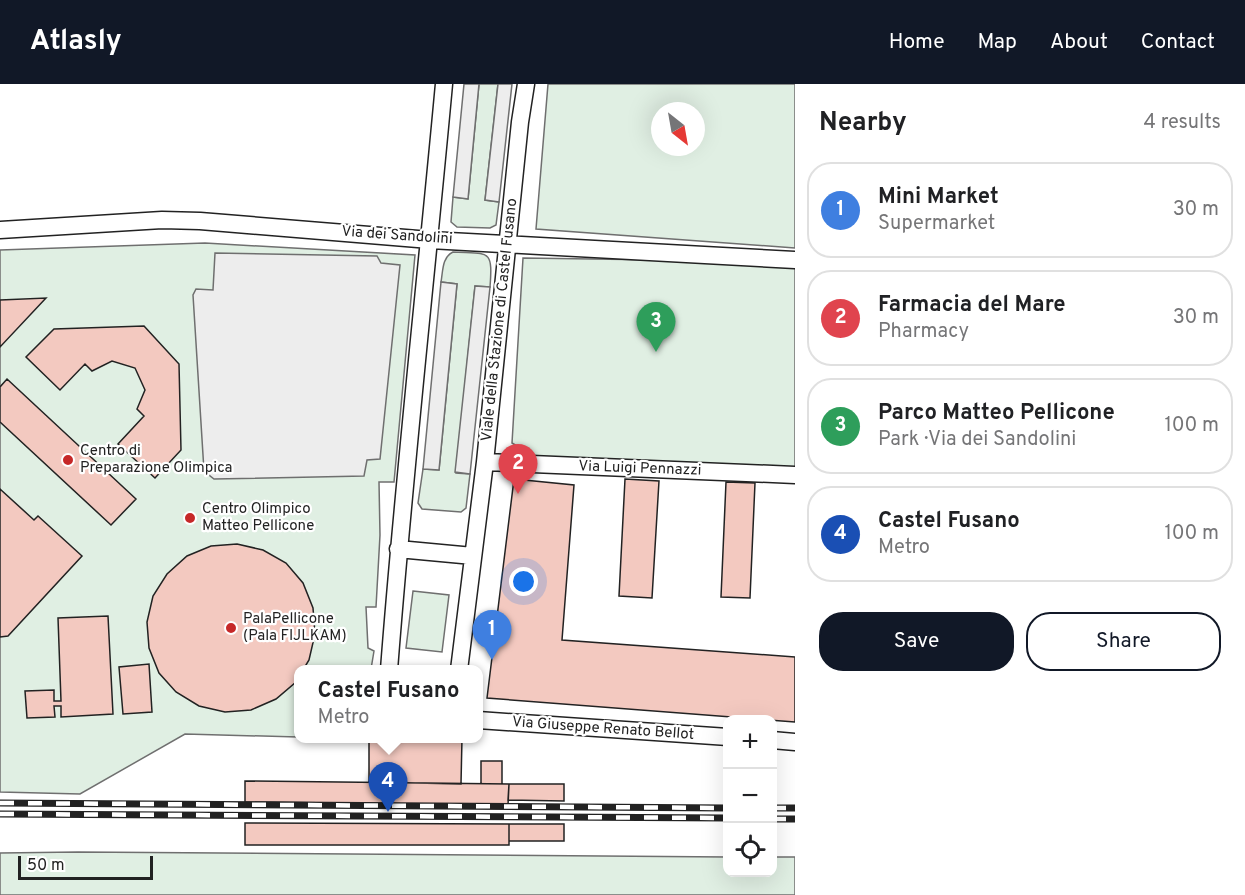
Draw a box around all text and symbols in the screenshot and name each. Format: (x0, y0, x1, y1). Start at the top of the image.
text: Atlasly (30, 24, 122, 60)
text: Home (889, 29, 945, 56)
text: Map (978, 29, 1017, 56)
text: About (1050, 29, 1108, 56)
text: Contact (1141, 29, 1215, 56)
north arrow (651, 102, 705, 156)
text: Nearby (819, 107, 907, 140)
text: 4 results (1144, 110, 1221, 136)
text: Mini Market (878, 184, 999, 211)
street label: Viale della Stazione di Castel Fusano (478, 197, 522, 443)
text: 1 (837, 197, 845, 223)
text: 30 m (1173, 197, 1219, 223)
text: Supermarket (878, 211, 995, 237)
street label: Via dei Sandolini (341, 223, 453, 249)
text: Farmacia del Mare (878, 292, 1066, 319)
pin: 3 (636, 302, 676, 352)
text: 2 (834, 305, 847, 331)
text: 30 m (1173, 305, 1219, 331)
text: Pharmacy (878, 319, 969, 345)
text: Parco Matteo Pellicone (878, 400, 1115, 427)
text: 3 (835, 413, 847, 439)
text: 100 m (1164, 413, 1219, 439)
text: Park · Via dei Sandolini (878, 427, 1076, 453)
place label: Centro di Preparazione Olimpica (80, 442, 232, 478)
pin: 2 (498, 444, 538, 494)
marker: Centro di Preparazione Olimpica (61, 453, 75, 467)
street label: Via Luigi Pennazzi (578, 457, 702, 481)
place label: Centro Olimpico Matteo Pellicone (202, 500, 314, 536)
text: Castel Fusano (878, 508, 1020, 535)
marker: Centro Olimpico Matteo Pellicone (183, 511, 197, 525)
text: 4 (834, 521, 847, 547)
text: 100 m (1164, 521, 1219, 547)
text: Metro (878, 535, 930, 561)
your location (509, 567, 538, 596)
place label: PalaPellicone (Pala FIJLKAM) (243, 610, 347, 646)
pin: 1 (472, 610, 512, 660)
button: Save (819, 612, 1014, 671)
button: Share (1026, 612, 1221, 671)
marker: PalaPellicone (Pala FIJLKAM) (224, 621, 238, 635)
popup (294, 665, 483, 743)
text: Castel Fusano (318, 678, 459, 705)
text: Metro (318, 705, 369, 731)
street label: Via Giuseppe Renato Bellot (511, 713, 695, 745)
map controls (723, 715, 777, 877)
button: + (723, 715, 777, 769)
pin: 4 (368, 762, 408, 812)
button: − (723, 769, 777, 823)
button: locate (723, 823, 777, 877)
scale bar (18, 853, 153, 880)
text: 50 m (27, 856, 65, 876)

